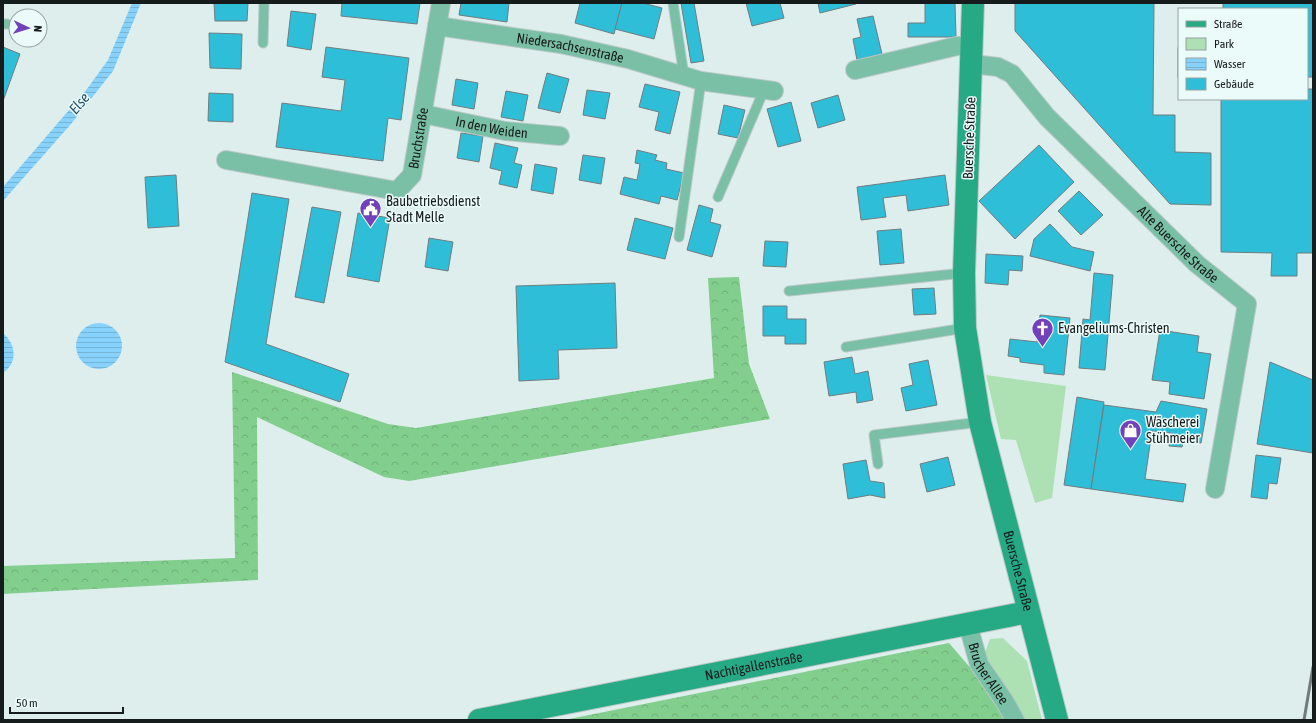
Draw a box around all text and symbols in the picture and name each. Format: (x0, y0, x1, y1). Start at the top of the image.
north arrow (8, 8, 48, 48)
legend (1178, 8, 1308, 100)
text: Straße (1214, 17, 1242, 31)
text: N (32, 25, 44, 32)
street label: Niedersachsenstraße (516, 30, 625, 66)
text: Park (1214, 37, 1235, 51)
text: Wasser (1214, 57, 1246, 71)
text: Gebäude (1214, 77, 1254, 91)
water label: Else (65, 89, 93, 117)
street label: Buersche Straße (960, 97, 978, 179)
street label: Bruchstraße (405, 106, 431, 170)
street label: In den Weiden (454, 113, 528, 141)
place label: Baubetriebsdienst Stadt Melle (386, 193, 480, 225)
public building icon: Baubetriebsdienst Stadt Melle (357, 196, 383, 229)
street label: Alte Buersche Straße (1134, 202, 1222, 286)
church icon: Evangeliums-Christen (1029, 315, 1055, 348)
place label: Evangeliums-Christen (1058, 320, 1170, 336)
place label: Wäscherei Stühmeier (1146, 414, 1200, 446)
shop icon: Wäscherei Stühmeier (1117, 417, 1143, 450)
street label: Buersche Straße (1000, 529, 1036, 613)
street label: Brucher Allee (965, 641, 1012, 707)
street label: Nachtigallenstraße (704, 649, 804, 683)
scale bar (10, 689, 123, 715)
text: 50 m (16, 696, 38, 710)

